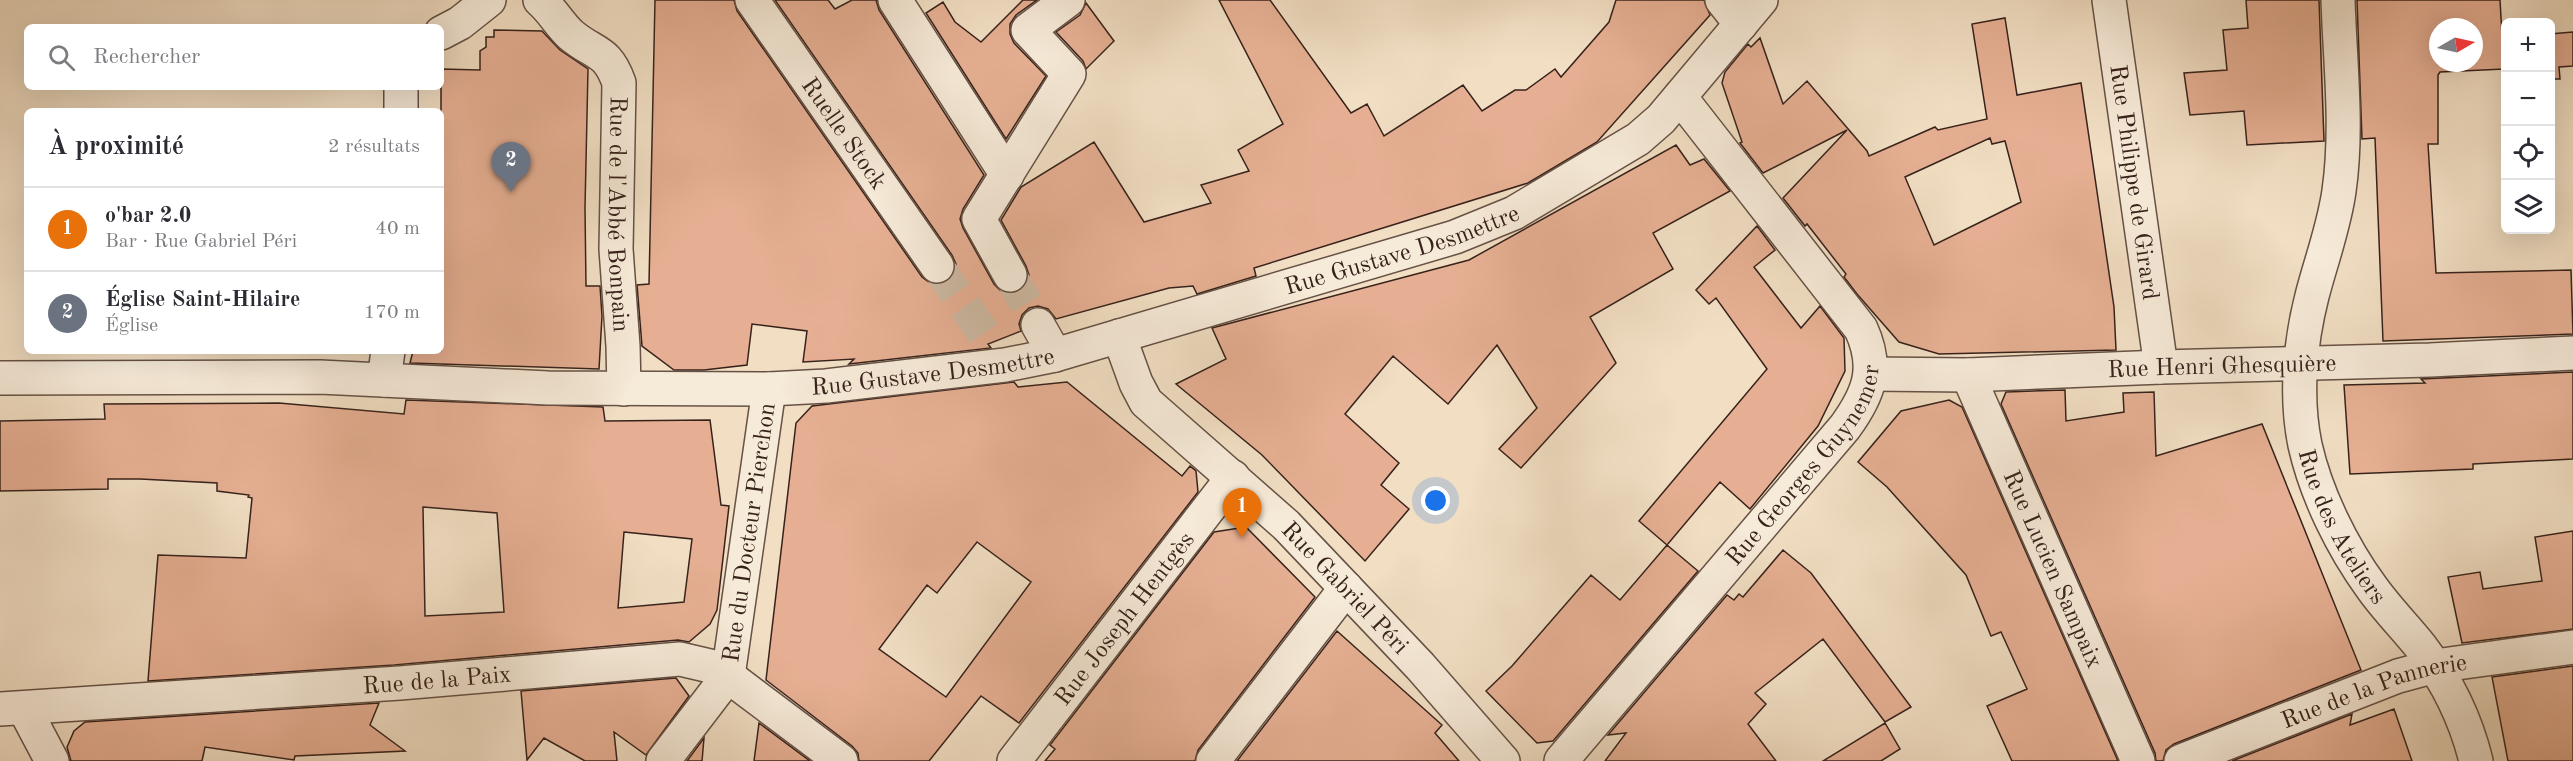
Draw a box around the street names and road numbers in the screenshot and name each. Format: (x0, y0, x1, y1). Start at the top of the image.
street label: Rue Philippe de Girard (2104, 63, 2161, 302)
street label: Ruelle Stock (796, 74, 890, 194)
street label: Rue de l'Abbé Bonpain (602, 96, 632, 333)
street label: Rue Gustave Desmettre (1282, 202, 1523, 301)
street label: Rue Gustave Desmettre (811, 345, 1057, 401)
street label: Rue Henri Ghesquière (2107, 352, 2337, 383)
street label: Rue Georges Guynemer (1722, 364, 1884, 571)
street label: Rue du Docteur Pierchon (720, 401, 781, 664)
street label: Rue des Ateliers (2292, 447, 2390, 610)
street label: Rue Lucien Sampaix (1998, 467, 2106, 672)
street label: Rue Gabriel Péri (1276, 518, 1412, 660)
street label: Rue Joseph Hentgès (1051, 528, 1200, 711)
street label: Rue de la Pannerie (2279, 652, 2469, 734)
street label: Rue de la Paix (362, 663, 513, 699)

